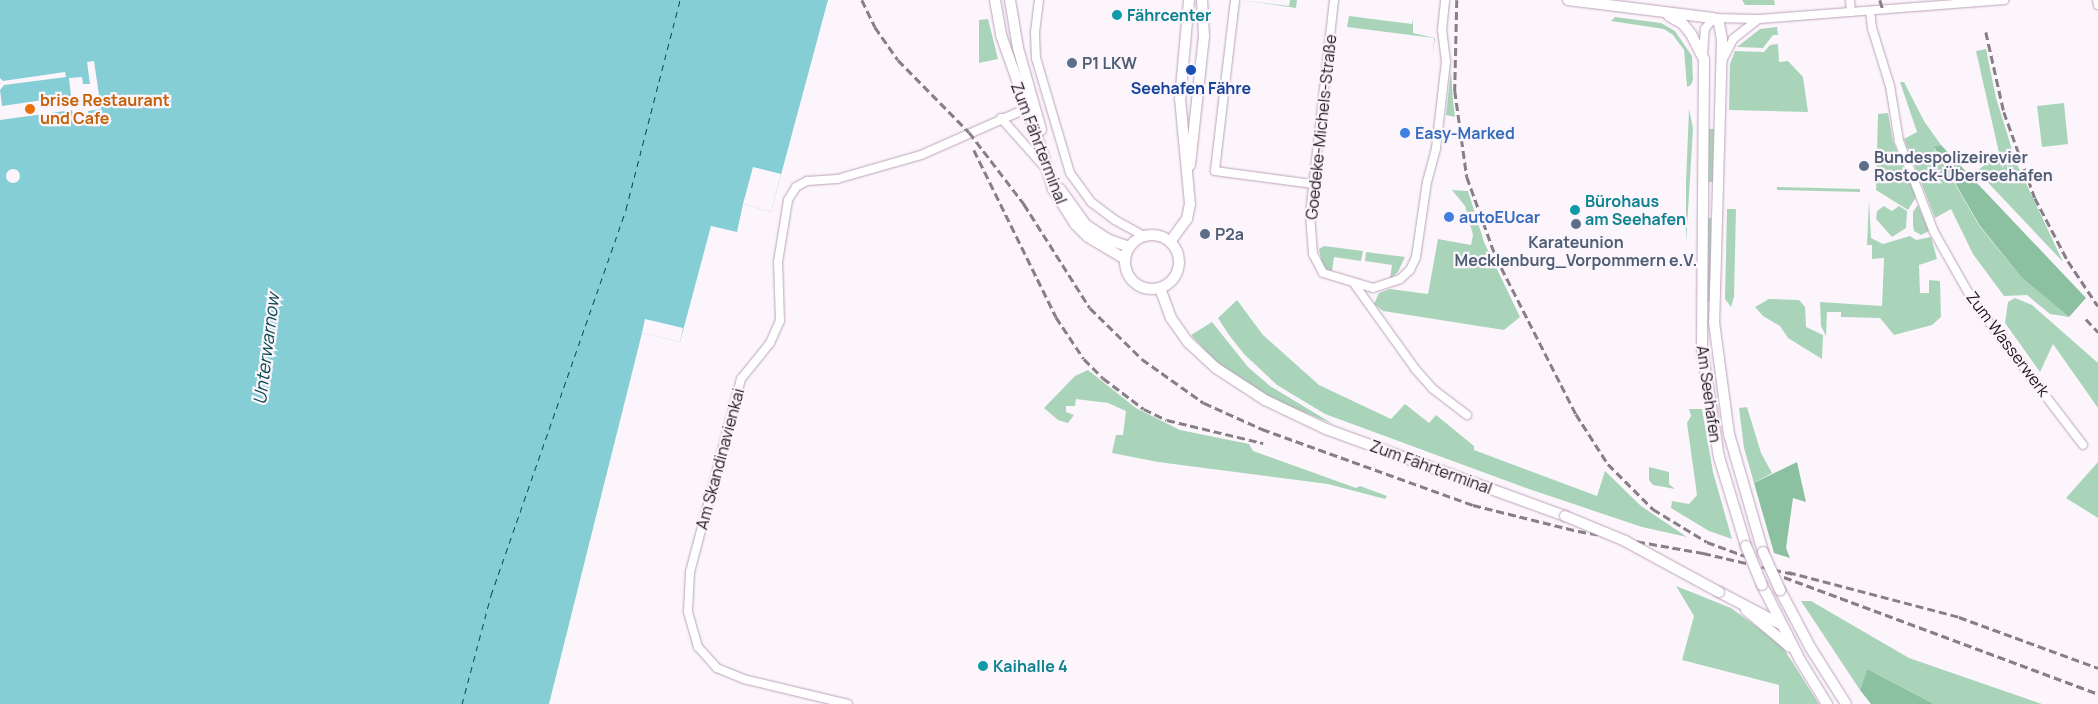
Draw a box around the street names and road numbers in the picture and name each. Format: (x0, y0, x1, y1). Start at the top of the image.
street label: Goedeke-Michels-Straße (1302, 33, 1340, 221)
street label: Zum Fährterminal (1007, 80, 1071, 206)
street label: Zum Wasserwerk (1962, 288, 2054, 400)
street label: Am Seehafen (1693, 344, 1725, 444)
street label: Am Skandinavienkai (692, 386, 748, 532)
street label: Zum Fährterminal (1367, 436, 1495, 498)

